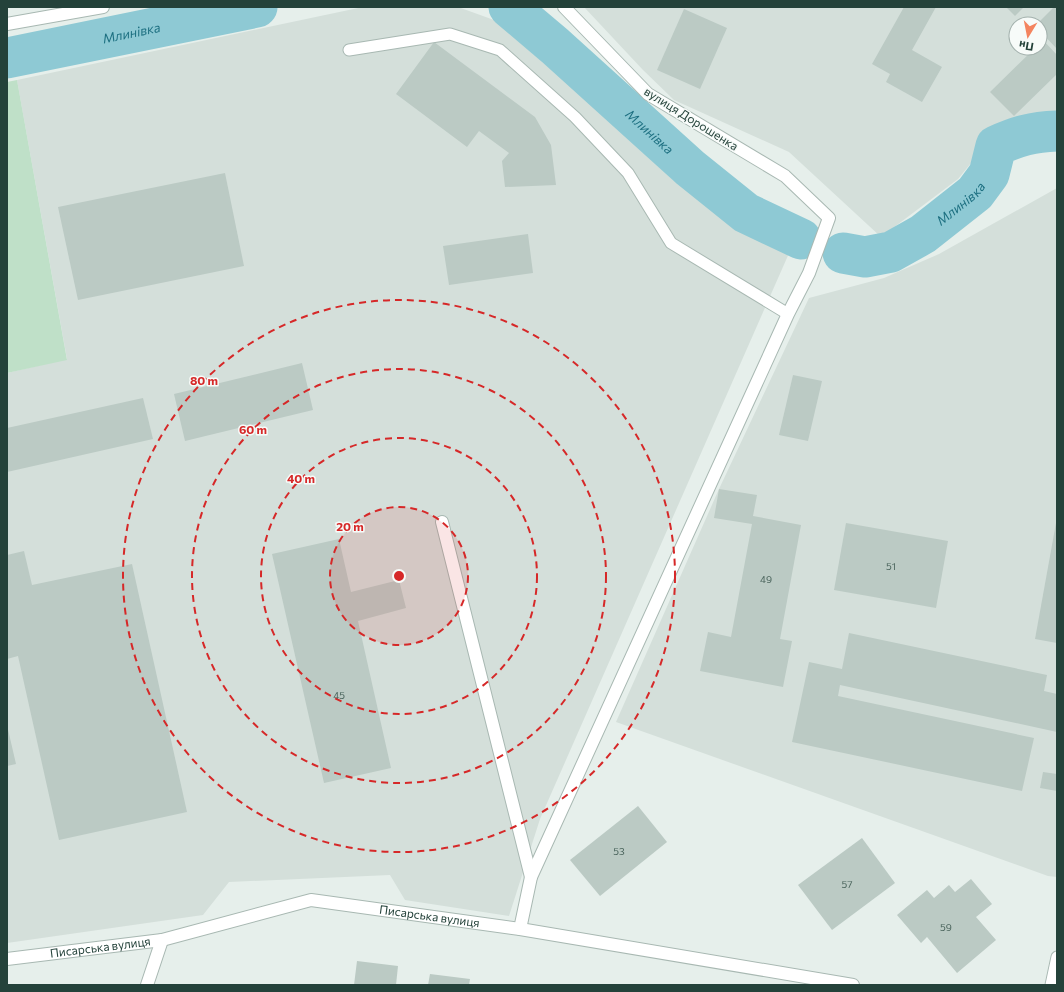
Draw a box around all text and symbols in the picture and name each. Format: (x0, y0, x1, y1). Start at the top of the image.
north arrow (1008, 16, 1048, 56)
water label: Млинівка (101, 19, 162, 46)
text: Пн (1018, 39, 1034, 54)
street label: вулиця Дорошенка (642, 84, 741, 153)
water label: Млинівка (623, 106, 677, 157)
water label: Млинівка (933, 179, 988, 228)
text: 80 m (190, 373, 218, 387)
text: 60 m (239, 422, 267, 436)
text: 40 m (287, 471, 315, 485)
text: 20 m (336, 519, 364, 533)
house number: 51 (886, 560, 896, 572)
centre of rings (392, 569, 406, 583)
house number: 49 (760, 573, 772, 585)
house number: 45 (333, 689, 345, 701)
house number: 53 (613, 845, 625, 857)
house number: 57 (841, 878, 853, 890)
street label: Писарська вулиця (378, 902, 481, 929)
house number: 59 (940, 921, 952, 933)
street label: Писарська вулиця (49, 933, 151, 960)

